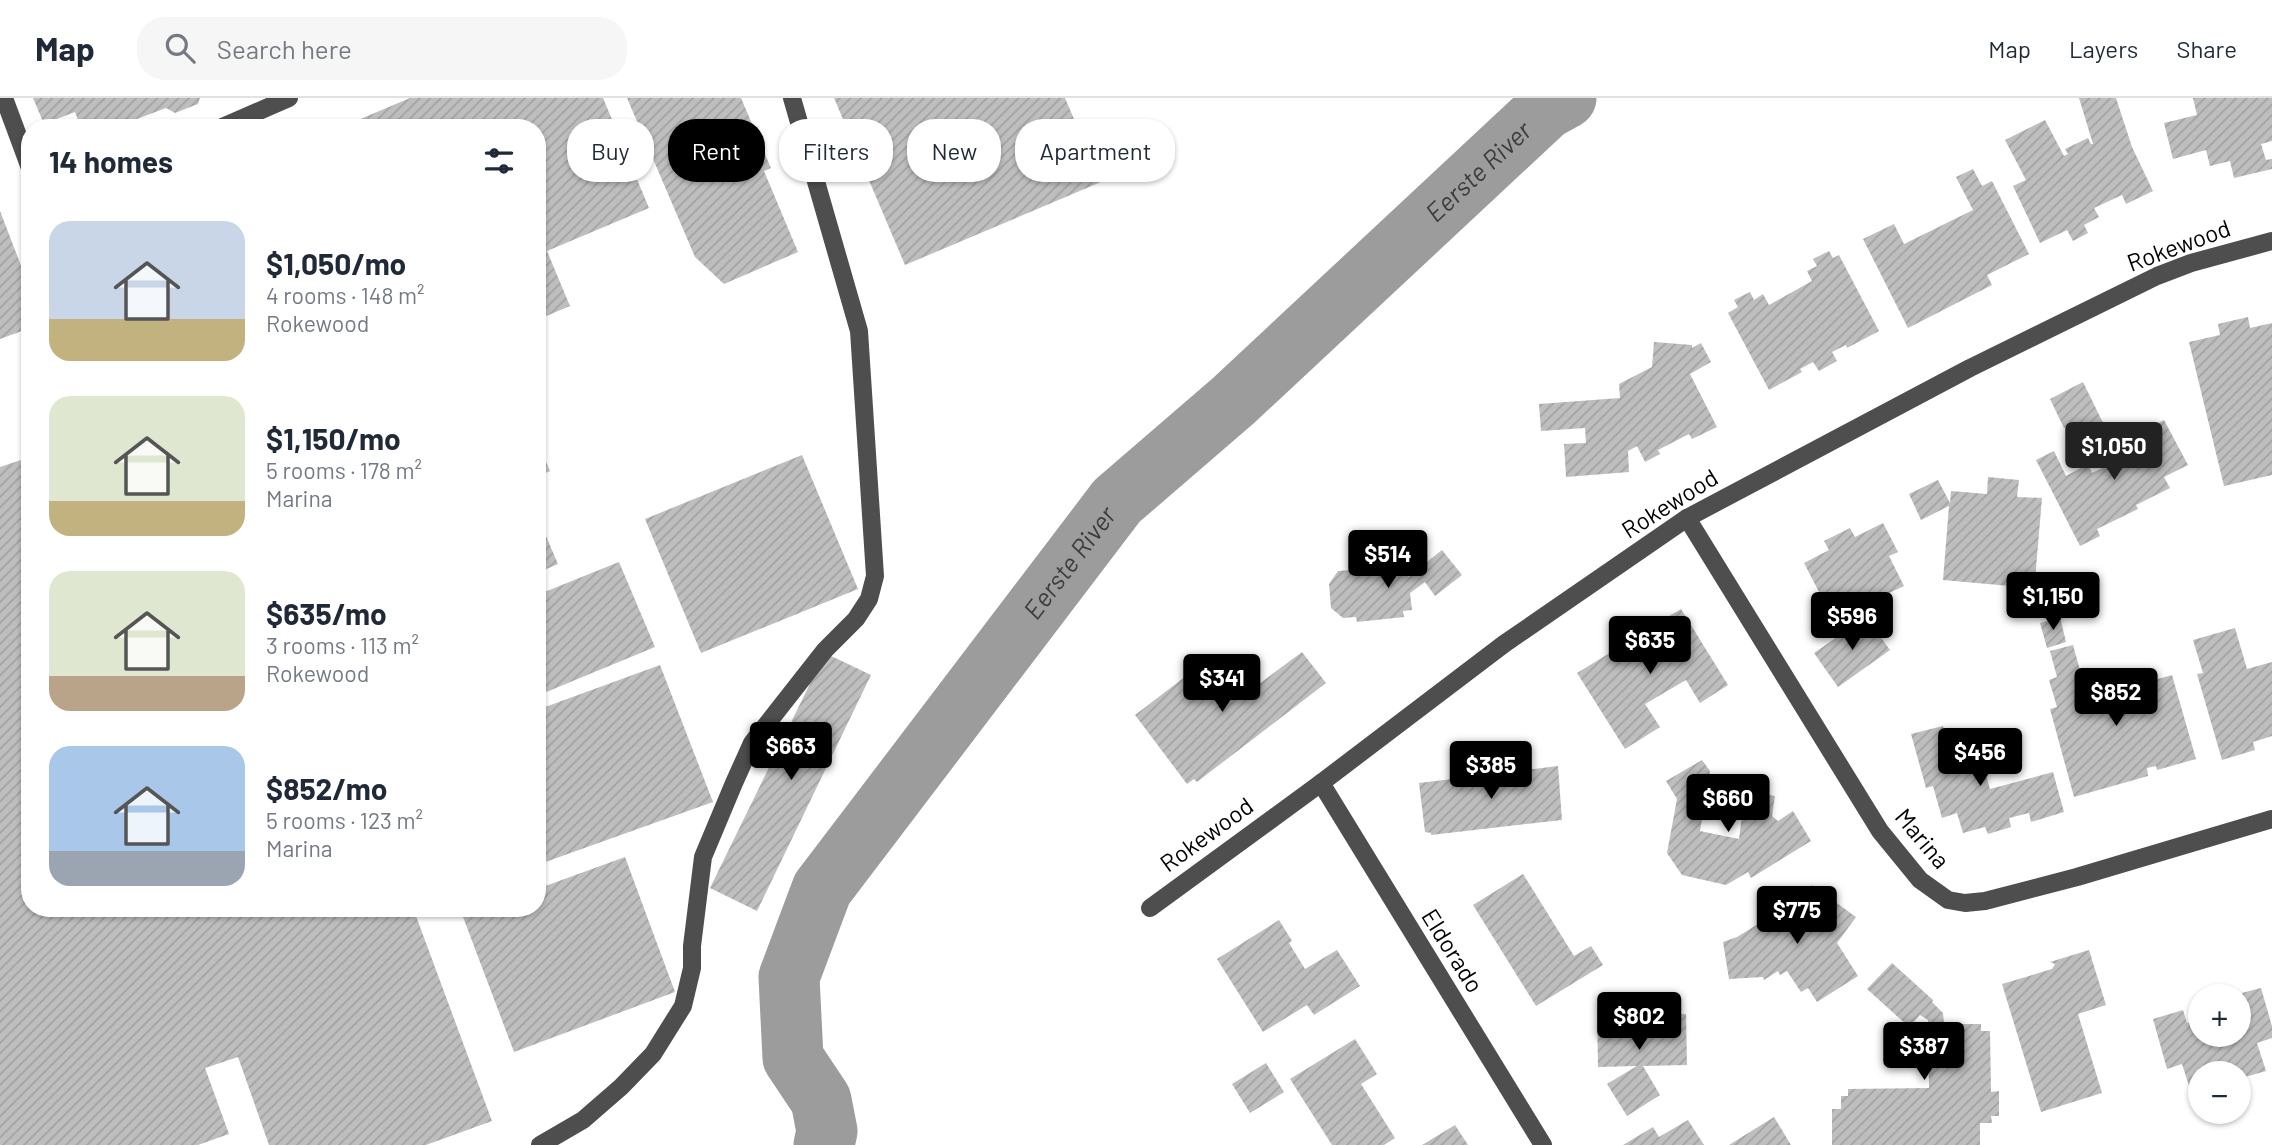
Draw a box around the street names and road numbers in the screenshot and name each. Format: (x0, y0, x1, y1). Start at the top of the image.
street label: Rokewood (2123, 213, 2234, 277)
street label: Rokewood (1616, 462, 1723, 544)
street label: Rokewood (1154, 790, 1258, 877)
street label: Marina (1890, 802, 1957, 874)
street label: Eldorado (1416, 903, 1490, 997)

